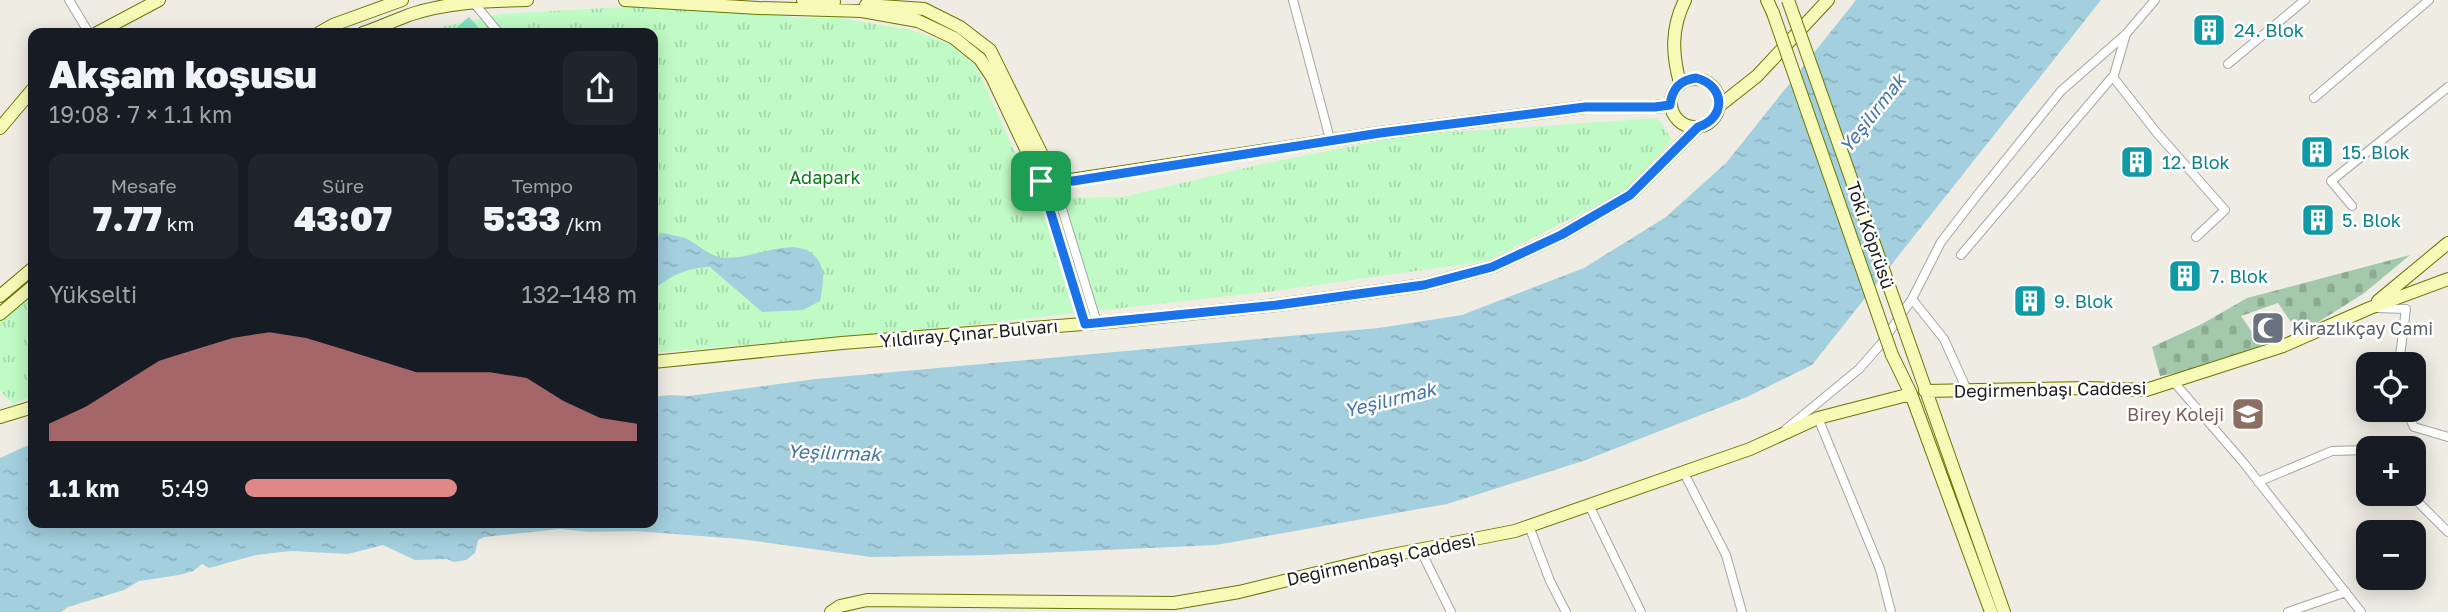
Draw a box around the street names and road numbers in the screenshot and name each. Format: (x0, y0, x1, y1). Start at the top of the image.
street label: Toki Köprüsü (1842, 178, 1900, 292)
street label: Yıldıray Çınar Bulvarı (879, 314, 1059, 352)
street label: Değirmenbaşı Caddesi (1953, 376, 2147, 402)
street label: Değirmenbaşı Caddesi (1284, 528, 1478, 590)

